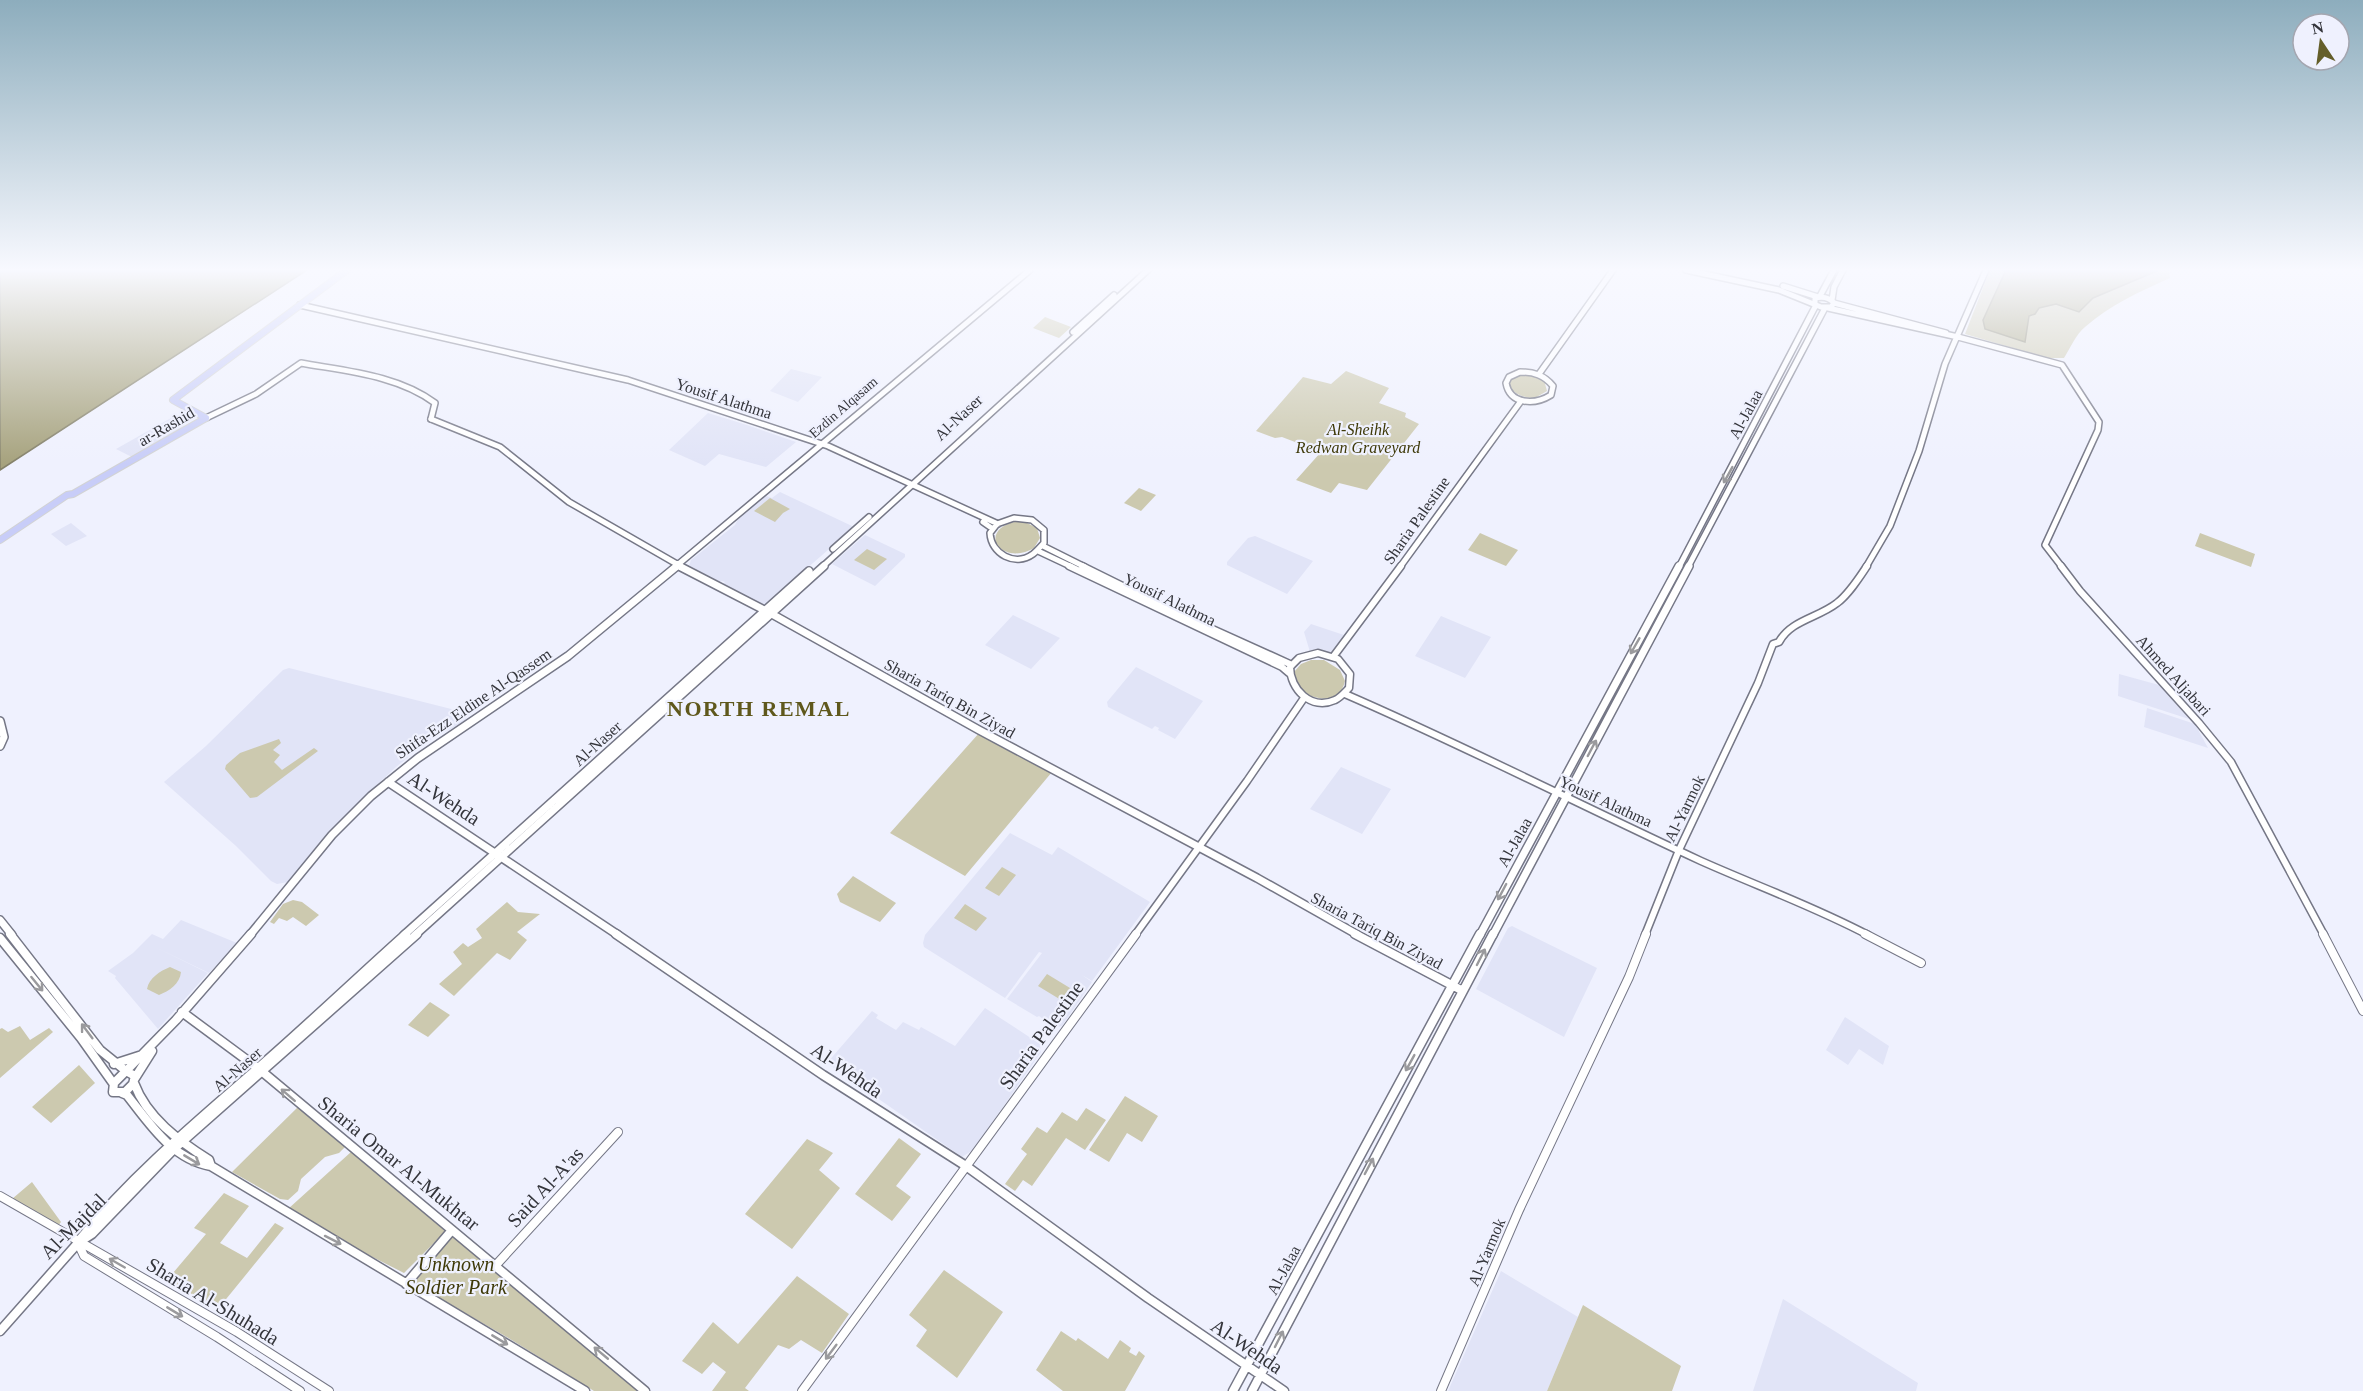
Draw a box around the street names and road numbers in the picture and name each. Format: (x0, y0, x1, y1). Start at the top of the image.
street label: Ezdin Alqasam (806, 374, 880, 441)
street label: Yousif Alathma (674, 375, 774, 422)
street label: Al-Jalaa (1725, 387, 1765, 442)
street label: Al-Naser (931, 391, 986, 444)
street label: ar-Rashid (135, 404, 197, 449)
street label: Sharia Palestine (1380, 473, 1453, 567)
street label: Yousif Alathma (1121, 570, 1219, 629)
street label: Ahmed Aljabari (2132, 632, 2215, 720)
street label: Shifa-Ezz Eldine Al-Qassem (392, 645, 555, 762)
street label: Sharia Tariq Bin Ziyad (881, 655, 1018, 742)
street label: Al-Naser (570, 717, 625, 769)
street label: Al-Wehda (404, 767, 484, 830)
street label: Al-Yarmok (1661, 772, 1708, 844)
street label: Yousif Alathma (1557, 773, 1655, 830)
street label: Al-Jalaa (1494, 815, 1535, 870)
street label: Sharia Tariq Bin Ziyad (1308, 889, 1445, 973)
street label: Sharia Palestine (994, 977, 1088, 1093)
street label: Al-Wehda (807, 1038, 887, 1102)
street label: Al-Naser (210, 1043, 266, 1095)
street label: Sharia Omar Al-Mukhtar (314, 1091, 484, 1235)
street label: Said Al-A'as (503, 1142, 588, 1231)
street label: Al-Majdal (36, 1188, 111, 1264)
street label: Al-Yarmok (1465, 1216, 1508, 1289)
street label: Al-Jalaa (1263, 1243, 1303, 1298)
street label: Sharia Al-Shuhada (143, 1253, 283, 1349)
street label: Al-Wehda (1207, 1314, 1287, 1378)

